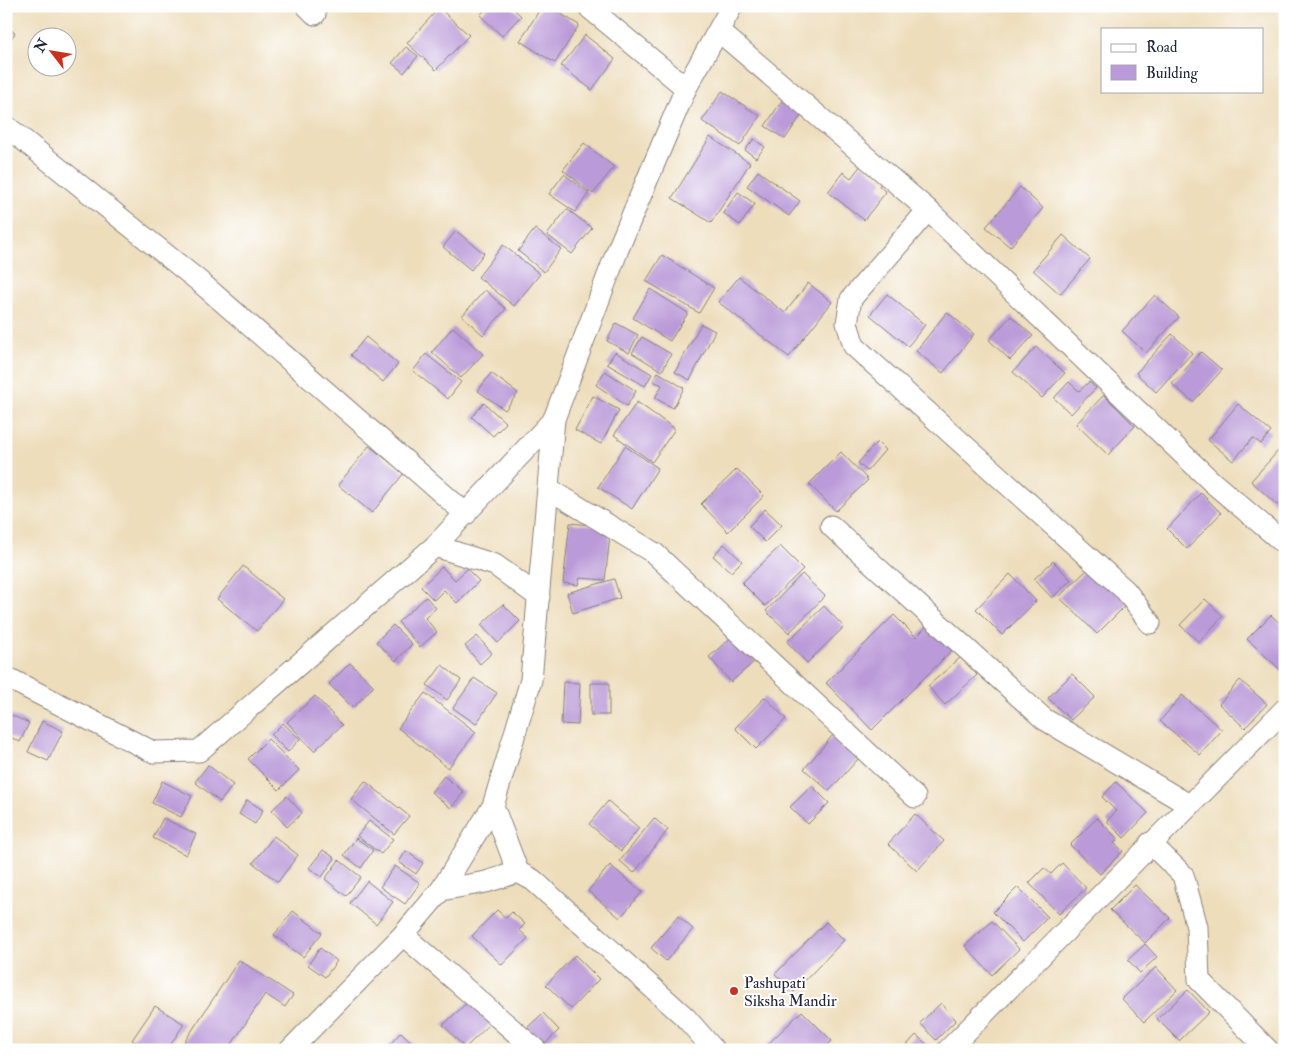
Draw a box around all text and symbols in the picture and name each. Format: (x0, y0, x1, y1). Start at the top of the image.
north arrow (28, 28, 78, 78)
legend (1101, 28, 1264, 92)
text: N (30, 35, 52, 56)
text: Road (1146, 38, 1178, 57)
text: Building (1146, 64, 1198, 83)
place label: Pashupati Siksha Mandir (744, 973, 837, 1011)
marker: Pashupati Siksha Mandir (728, 985, 740, 997)

